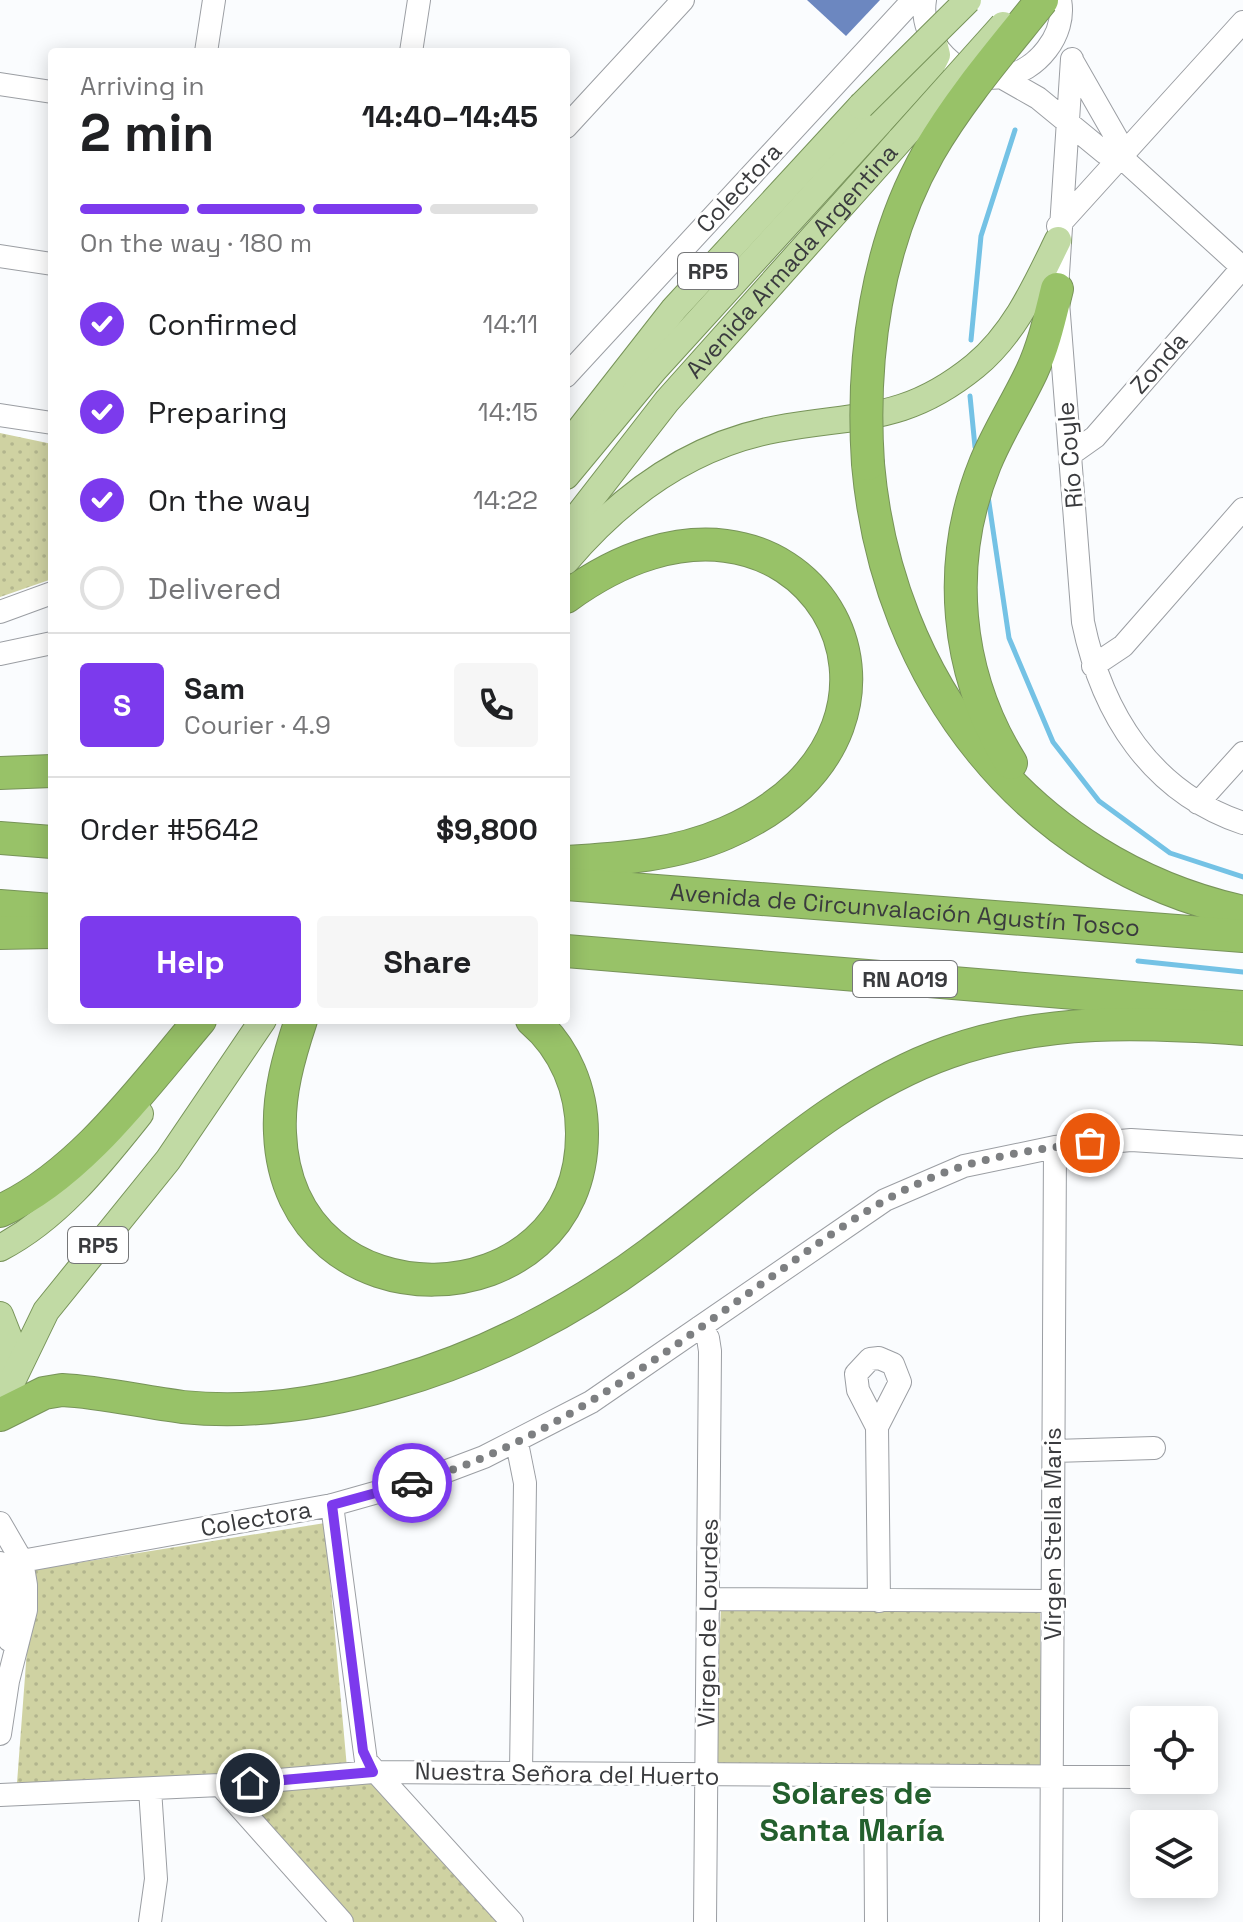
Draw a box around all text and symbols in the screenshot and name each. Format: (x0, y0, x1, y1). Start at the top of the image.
text: Arriving in (80, 69, 204, 103)
text: 14:40–14:45 (362, 97, 538, 136)
text: 2 min (80, 100, 214, 166)
street label: Colectora (689, 136, 788, 239)
street label: Avenida Armada Argentina (679, 137, 904, 385)
text: On the way · 180 m (80, 226, 312, 260)
road number: RP5 (678, 253, 738, 289)
icon: check (80, 302, 124, 346)
text: Confirmed (148, 305, 298, 344)
text: 14:11 (483, 307, 538, 341)
street label: Zonda (1123, 325, 1194, 400)
icon: check (80, 390, 124, 434)
text: Preparing (148, 393, 287, 432)
text: 14:15 (478, 395, 538, 429)
street label: Río Coyle (1049, 400, 1090, 510)
icon: check (80, 478, 124, 522)
text: On the way (148, 481, 311, 520)
text: 14:22 (473, 483, 538, 517)
text: Delivered (148, 569, 282, 608)
button: phone (454, 663, 538, 747)
text: Sam (184, 669, 245, 708)
text: S (113, 686, 131, 725)
text: Courier · 4.9 (184, 708, 331, 742)
text: Order #5642 (80, 810, 259, 849)
text: $9,800 (436, 810, 538, 849)
street label: Avenida de Circunvalación Agustín Tosco (669, 876, 1141, 943)
button: Help (80, 916, 301, 1008)
button: Share (317, 916, 538, 1008)
road number: RN A019 (853, 961, 957, 997)
pin (1056, 1109, 1124, 1177)
icon: bag (1068, 1121, 1112, 1165)
road number: RP5 (68, 1227, 128, 1263)
street label: Virgen Stella Maris (1037, 1427, 1068, 1641)
courier (372, 1443, 452, 1523)
icon: car (390, 1461, 434, 1505)
street label: Colectora (198, 1493, 314, 1544)
street label: Virgen de Lourdes (690, 1518, 725, 1728)
map controls (1130, 1706, 1218, 1898)
button: locate (1130, 1706, 1218, 1794)
pin (216, 1749, 284, 1817)
street label: Nuestra Señora del Huerto (414, 1755, 720, 1792)
icon: home (228, 1761, 272, 1805)
district label: Solares de Santa María (760, 1773, 944, 1850)
button: layers (1130, 1810, 1218, 1898)

